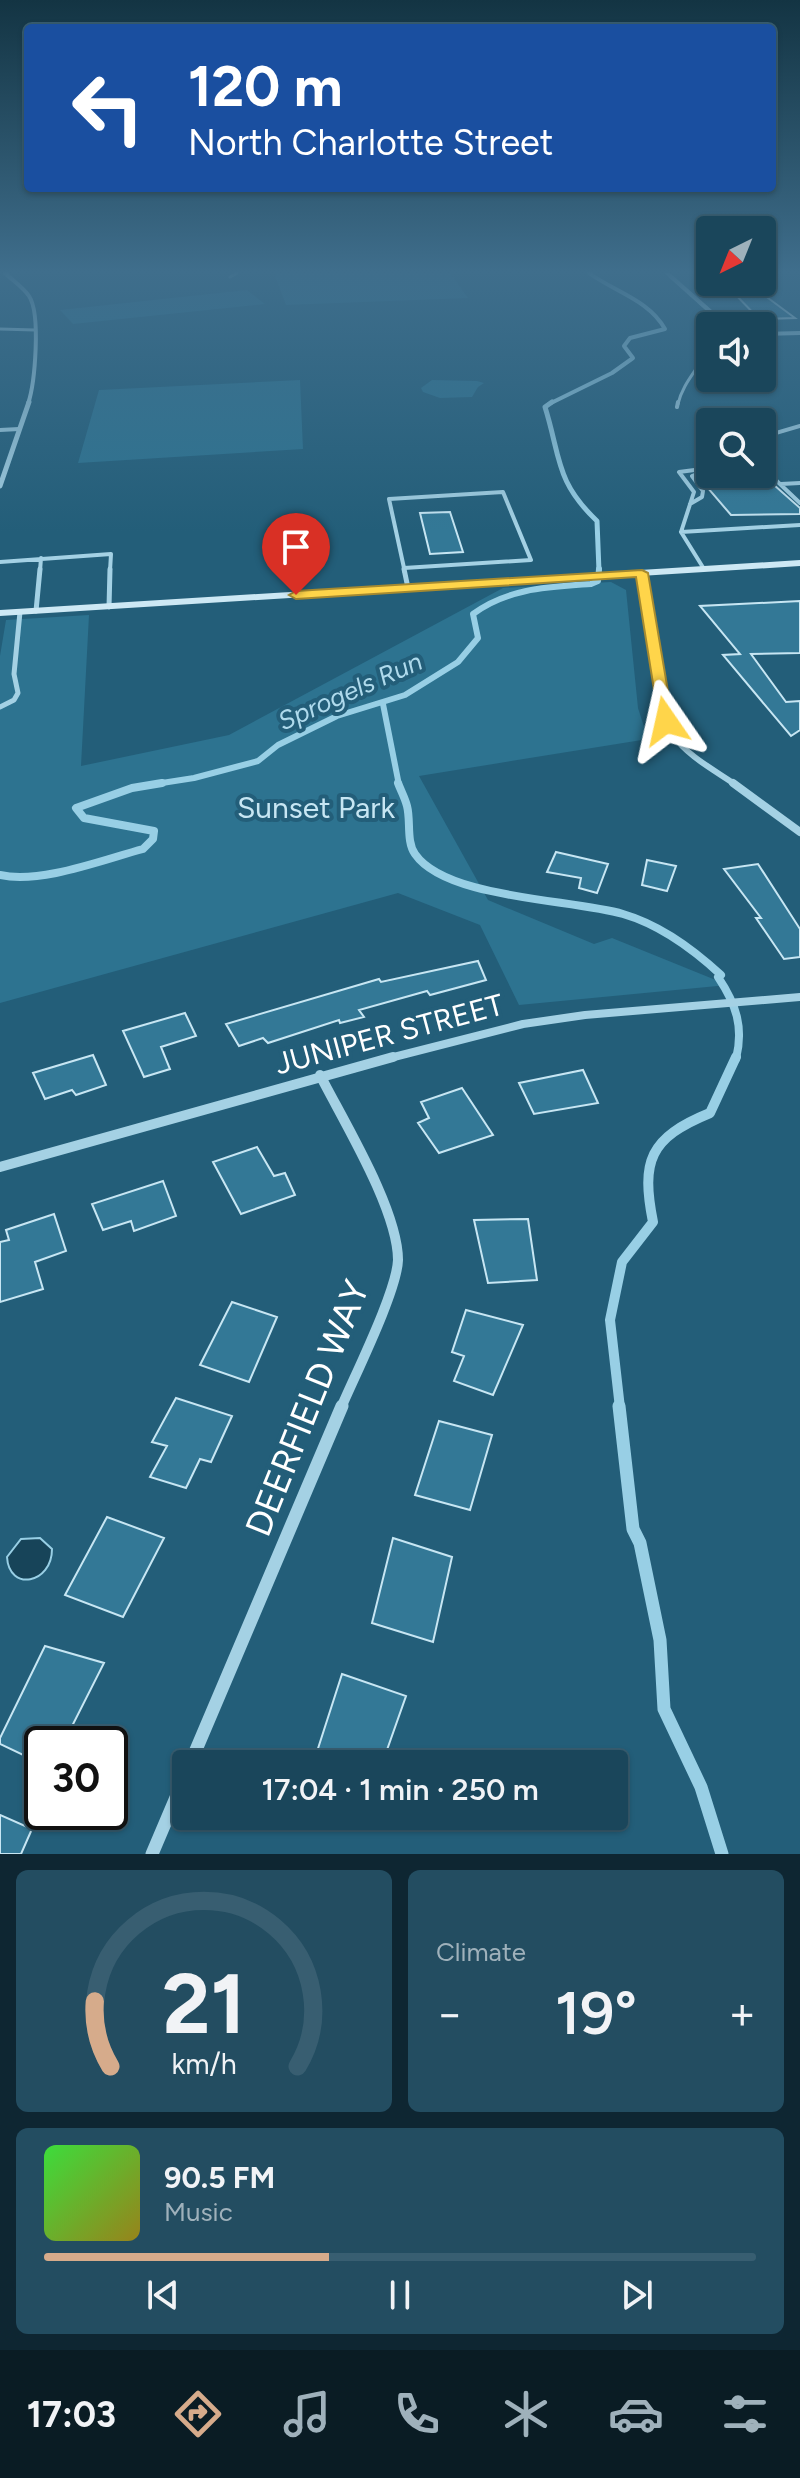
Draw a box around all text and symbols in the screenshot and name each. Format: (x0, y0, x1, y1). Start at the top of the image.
text: 120 m (188, 53, 343, 120)
icon: left (56, 56, 160, 160)
text: North Charlotte Street (188, 121, 553, 164)
north arrow (696, 216, 776, 296)
map controls (696, 216, 776, 488)
button: sound (696, 312, 776, 392)
button: search (696, 408, 776, 488)
pin (262, 513, 330, 595)
icon: arrive (274, 525, 318, 569)
water label: Sprogels Run (273, 645, 427, 737)
position arrow (624, 679, 708, 763)
park label: Sunset Park (237, 789, 395, 826)
street label: JUNIPER STREET (271, 986, 508, 1082)
street label: DEERFIELD WAY (236, 1274, 378, 1542)
speed limit sign: 30 (24, 1726, 128, 1830)
text: 17:04 · 1 min · 250 m (261, 1771, 539, 1808)
text: Climate (436, 1936, 526, 1968)
text: 21 (162, 1954, 246, 2054)
text: 19° (555, 1977, 637, 2049)
text: − (436, 1987, 463, 2040)
text: + (729, 1987, 756, 2040)
text: km/h (171, 2047, 237, 2081)
text: 90.5 FM (164, 2159, 275, 2196)
text: Music (164, 2196, 233, 2228)
icon: previous (141, 2273, 185, 2317)
icon: pause (378, 2273, 422, 2317)
icon: next (615, 2273, 659, 2317)
icon: directions (170, 2386, 226, 2442)
icon: music (279, 2386, 335, 2442)
icon: phone (389, 2386, 445, 2442)
icon: climate (498, 2386, 554, 2442)
icon: car (608, 2386, 664, 2442)
icon: filters (717, 2386, 773, 2442)
text: 17:03 (27, 2393, 116, 2436)

